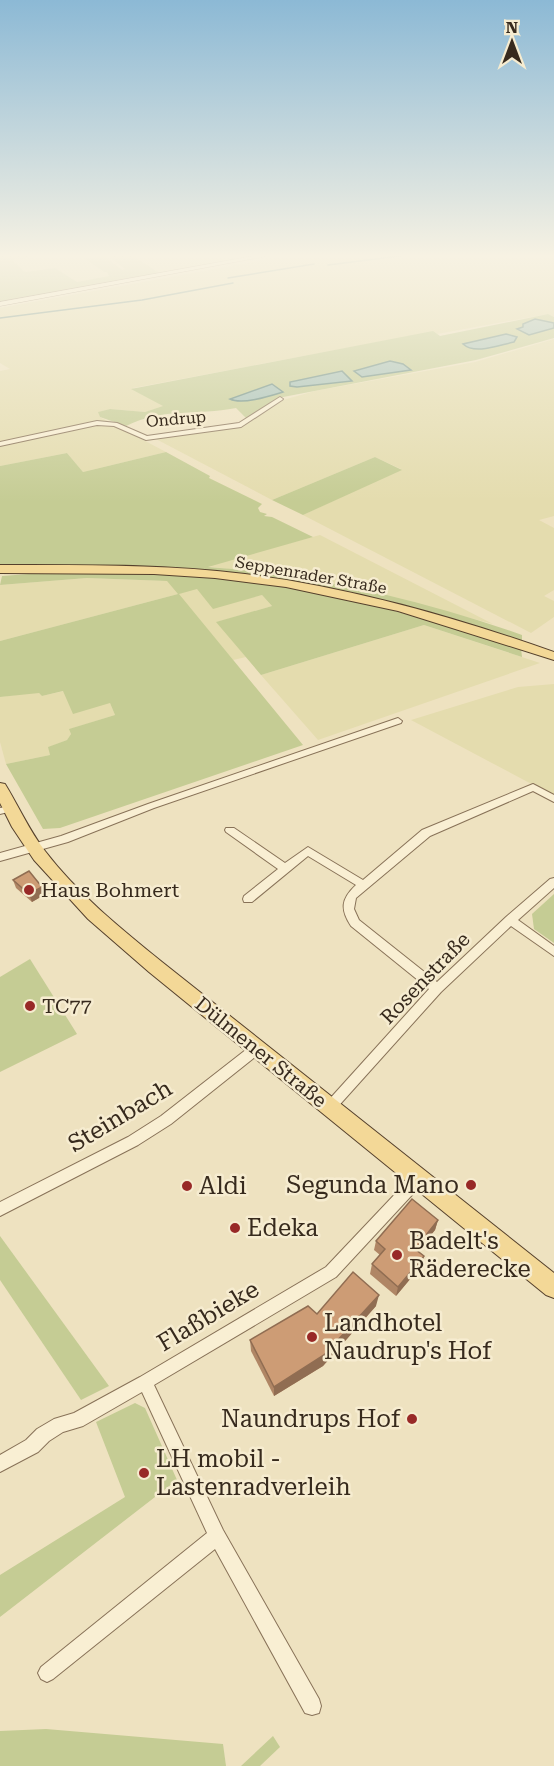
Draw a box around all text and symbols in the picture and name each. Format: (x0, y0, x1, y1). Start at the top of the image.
north arrow (482, 12, 542, 72)
text: N (506, 18, 518, 37)
street label: Ondrup (145, 407, 207, 431)
street label: Seppenrader Straße (234, 552, 388, 598)
place label: Haus Bohmert (41, 878, 180, 902)
marker: Haus Bohmert (22, 883, 36, 897)
street label: Rosenstraße (375, 927, 475, 1029)
street label: Dülmener Straße (190, 991, 332, 1113)
place label: TC77 (42, 994, 92, 1018)
marker: TC77 (23, 999, 37, 1013)
street label: Steinbach (63, 1074, 177, 1158)
place label: Segunda Mano (286, 1171, 459, 1199)
place label: Aldi (199, 1172, 247, 1200)
marker: Segunda Mano (464, 1178, 478, 1192)
marker: Aldi (180, 1179, 194, 1193)
place label: Edeka (247, 1214, 318, 1242)
marker: Edeka (228, 1221, 242, 1235)
place label: Badelt's Räderecke (409, 1227, 531, 1283)
marker: Badelt's Räderecke (390, 1248, 404, 1262)
street label: Flaßbieke (152, 1275, 264, 1357)
place label: Landhotel Naudrup's Hof (324, 1309, 492, 1365)
marker: Landhotel Naudrup's Hof (305, 1330, 319, 1344)
place label: Naundrups Hof (221, 1405, 401, 1433)
marker: Naundrups Hof (405, 1412, 419, 1426)
place label: LH mobil - Lastenradverleih (156, 1445, 351, 1501)
marker: LH mobil - Lastenradverleih (137, 1466, 151, 1480)

